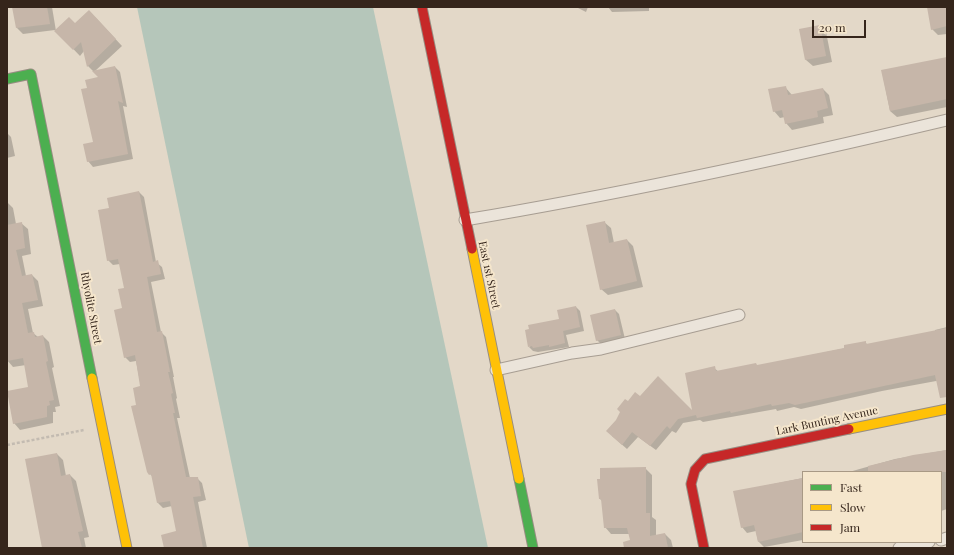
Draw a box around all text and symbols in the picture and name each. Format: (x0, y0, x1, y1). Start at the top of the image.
scale bar (814, 12, 868, 38)
text: 20 m (819, 19, 846, 35)
street label: East 1st Street (475, 240, 503, 310)
street label: Rhyolite Street (78, 271, 104, 345)
street label: Lark Bunting Avenue (775, 404, 879, 438)
legend (802, 471, 942, 543)
text: Fast (840, 479, 862, 495)
text: Slow (840, 499, 866, 515)
text: Jam (840, 519, 860, 535)

